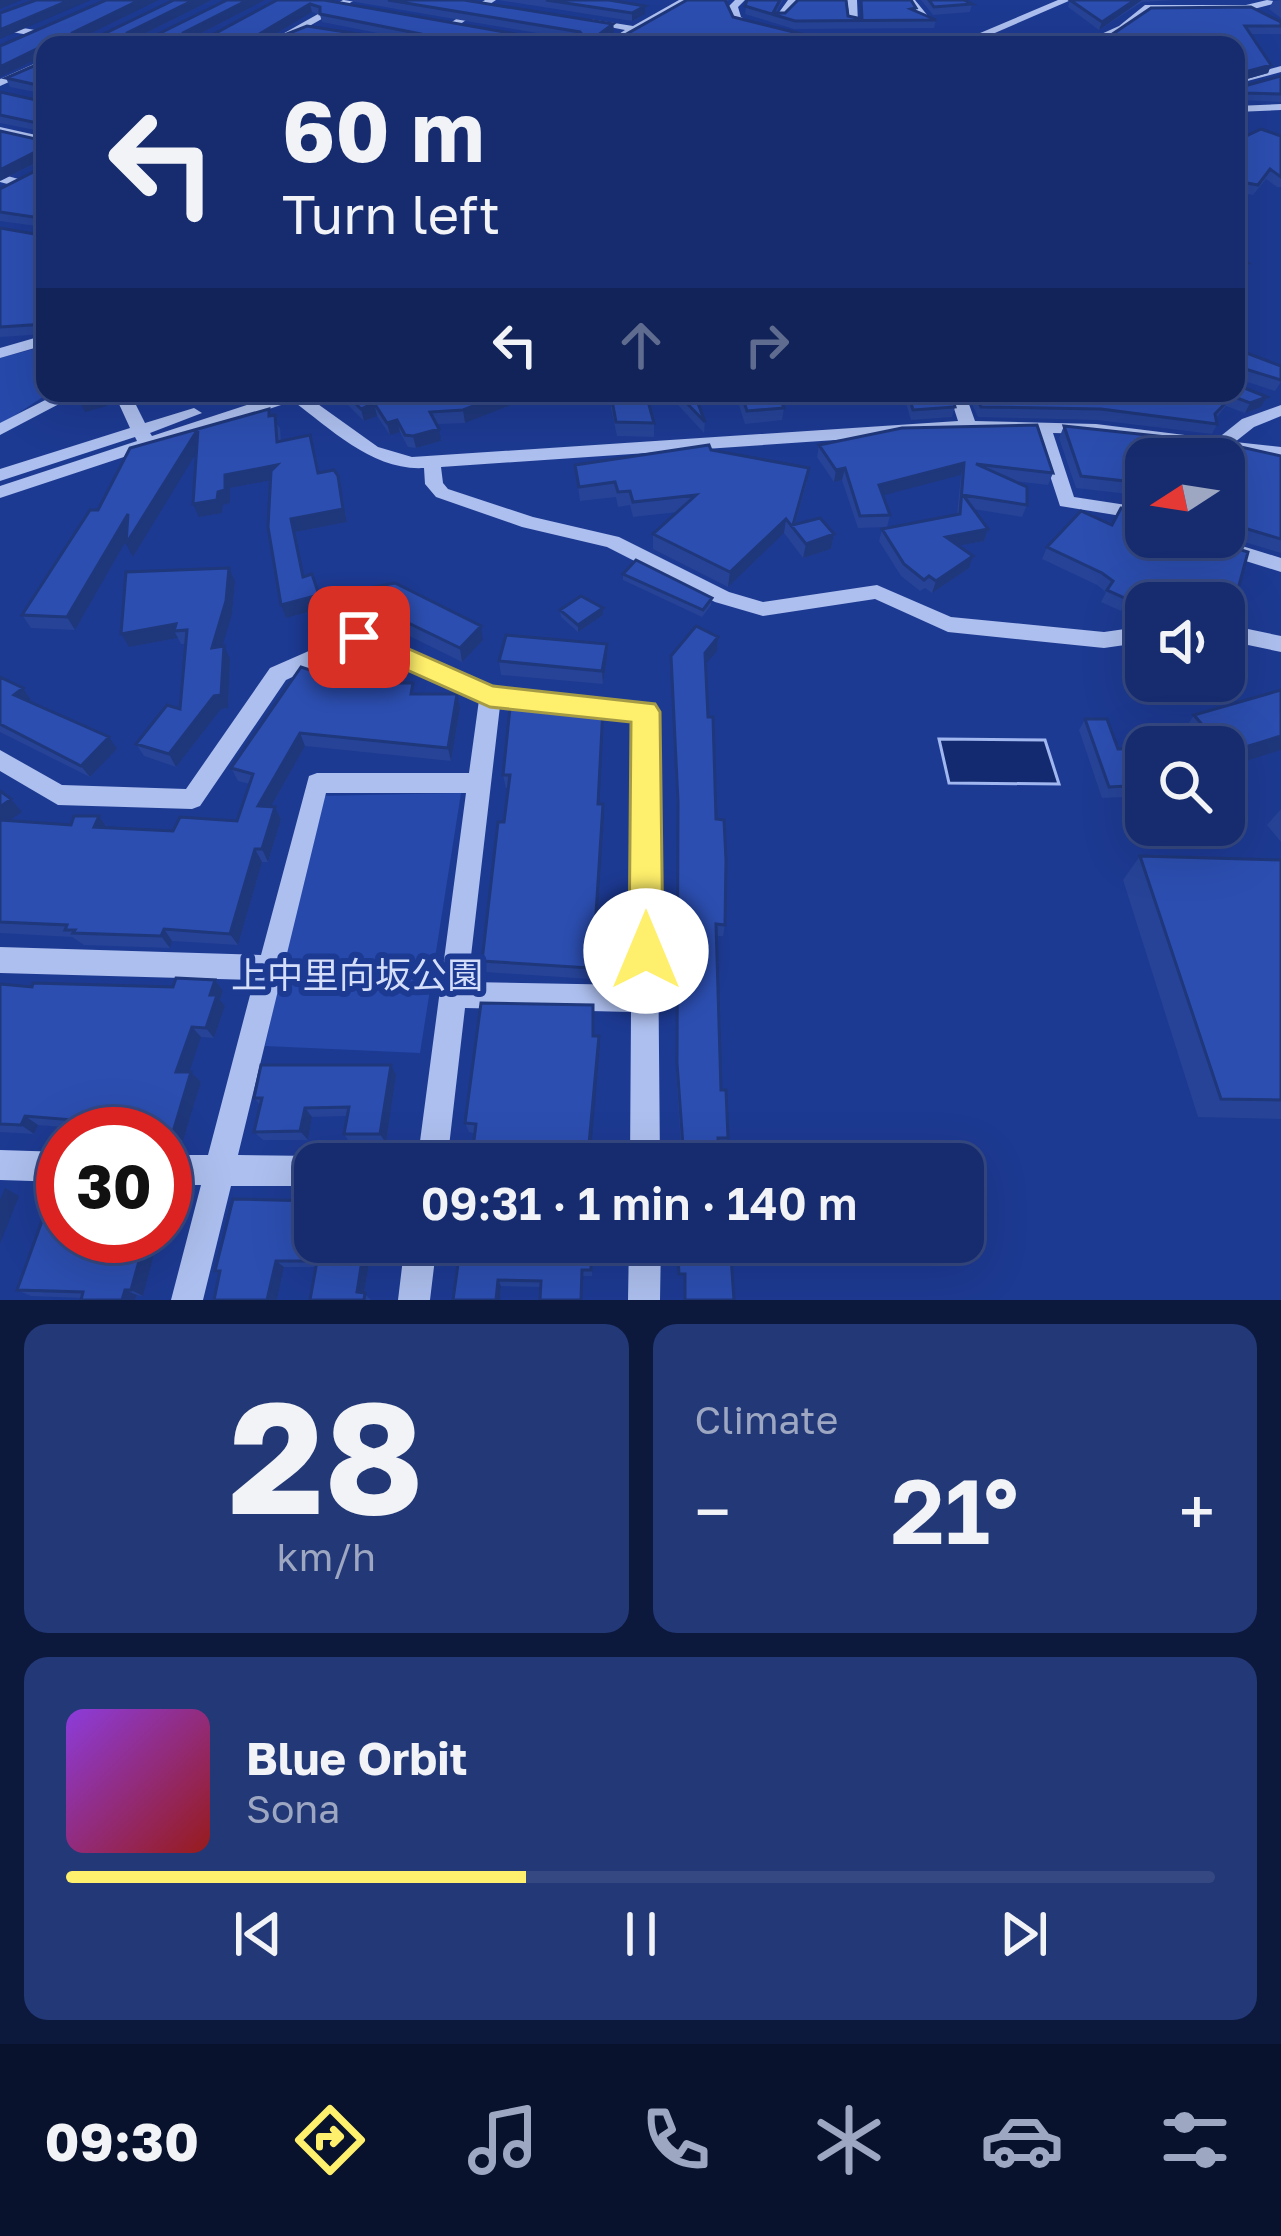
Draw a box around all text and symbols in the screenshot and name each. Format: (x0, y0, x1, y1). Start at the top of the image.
text: 60 m (282, 80, 484, 180)
icon: left (84, 84, 240, 240)
text: Turn left (282, 181, 500, 246)
icon: left (482, 312, 548, 378)
icon: ahead (608, 312, 674, 378)
icon: right (734, 312, 800, 378)
north arrow (1125, 438, 1245, 558)
map controls (1125, 438, 1245, 846)
button: sound (1125, 582, 1245, 702)
pin (308, 586, 410, 688)
icon: arrive (326, 604, 392, 670)
button: search (1125, 726, 1245, 846)
position arrow (583, 888, 709, 1014)
park label: 上中里向坂公園 (231, 953, 483, 996)
speed limit sign: 30 (36, 1107, 192, 1263)
text: 09:31 · 1 min · 140 m (421, 1176, 857, 1230)
text: 28 (229, 1361, 424, 1548)
text: Climate (695, 1396, 838, 1443)
text: 21° (891, 1456, 1019, 1564)
text: − (695, 1471, 731, 1551)
text: + (1179, 1471, 1215, 1551)
text: km/h (277, 1533, 376, 1580)
text: Blue Orbit (246, 1731, 468, 1785)
text: Sona (246, 1785, 340, 1832)
icon: previous (225, 1901, 291, 1967)
icon: pause (608, 1901, 674, 1967)
icon: next (991, 1901, 1057, 1967)
icon: directions (288, 2098, 372, 2182)
icon: music (461, 2098, 545, 2182)
icon: phone (634, 2098, 718, 2182)
icon: climate (807, 2098, 891, 2182)
icon: car (980, 2098, 1064, 2182)
icon: filters (1153, 2098, 1237, 2182)
text: 09:30 (44, 2108, 199, 2173)

